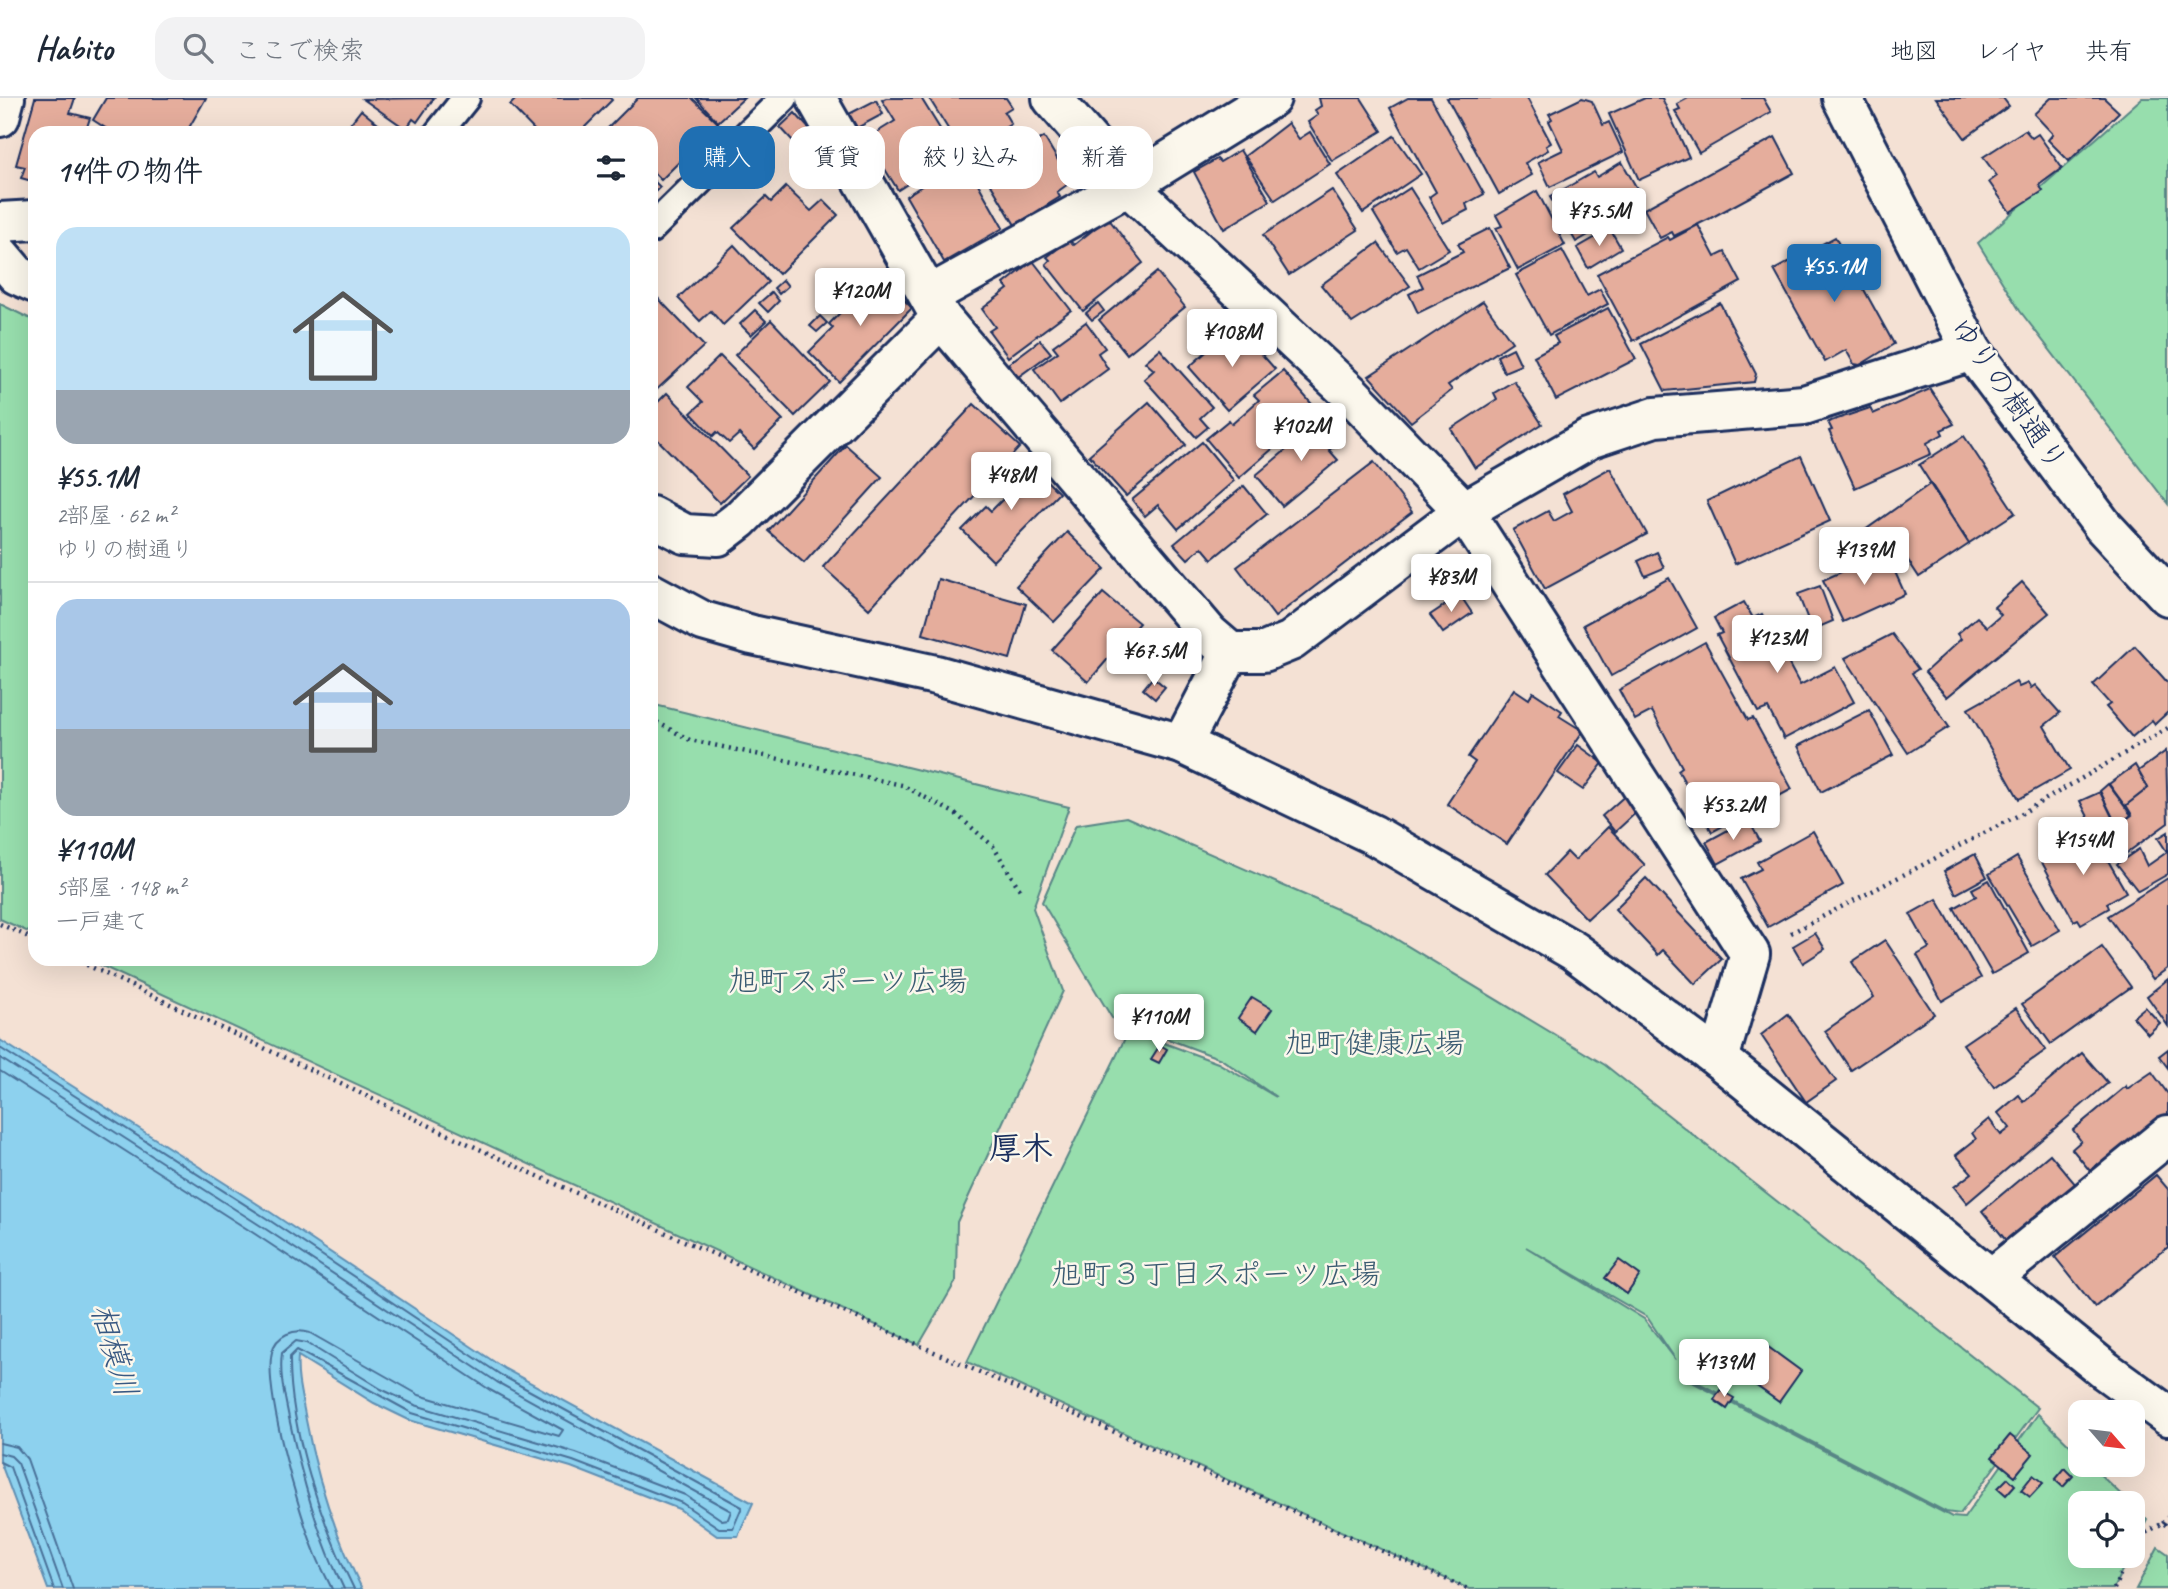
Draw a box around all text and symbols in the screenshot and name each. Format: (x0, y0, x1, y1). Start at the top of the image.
search box (155, 17, 645, 80)
text: Habito (35, 27, 113, 69)
icon: search (179, 29, 217, 67)
text: ここで検索 (235, 34, 365, 67)
text: 地図 (1890, 36, 1938, 66)
text: レイヤ (1976, 36, 2047, 66)
text: 共有 (2085, 36, 2133, 66)
chip: 購入 (679, 126, 775, 189)
chip: 賃貸 (789, 126, 885, 189)
chip: 絞り込み (899, 126, 1043, 189)
chip: 新着 (1057, 126, 1153, 189)
icon: filters (592, 149, 630, 187)
text: 14件の物件 (56, 152, 203, 190)
pin: ¥75.5M (1542, 188, 1656, 248)
text: ¥75.5M (1568, 196, 1630, 225)
pin: ¥55.1M (1777, 244, 1891, 304)
text: ¥55.1M (1803, 252, 1865, 281)
pin: ¥120M (811, 268, 909, 328)
icon: home (280, 273, 406, 399)
text: ¥120M (831, 276, 889, 305)
street label: ゆりの樹通り (1942, 309, 2076, 479)
pin: ¥108M (1183, 310, 1281, 369)
text: ¥108M (1203, 317, 1261, 346)
pin: ¥102M (1252, 404, 1350, 463)
text: ¥102M (1272, 411, 1330, 440)
pin: ¥48M (970, 452, 1052, 512)
text: ¥55.1M (56, 458, 137, 496)
text: ¥48M (987, 460, 1035, 489)
text: 2部屋 · 62 m² (56, 501, 174, 530)
pin: ¥139M (1815, 528, 1913, 587)
text: ゆりの樹通り (56, 535, 194, 564)
text: ¥139M (1835, 535, 1893, 564)
pin: ¥83M (1410, 554, 1492, 614)
text: ¥83M (1427, 562, 1475, 591)
pin: ¥123M (1728, 616, 1826, 675)
text: ¥123M (1748, 623, 1806, 652)
pin: ¥67.5M (1097, 628, 1211, 688)
text: ¥67.5M (1123, 636, 1185, 665)
icon: home (280, 645, 406, 771)
pin: ¥53.2M (1676, 782, 1790, 842)
text: ¥53.2M (1702, 790, 1764, 819)
pin: ¥154M (2034, 818, 2132, 877)
text: ¥154M (2054, 825, 2112, 854)
text: ¥110M (56, 830, 132, 868)
text: 5部屋 · 148 m² (56, 873, 185, 902)
text: 一戸建て (56, 907, 148, 936)
park label: 旭町スポーツ広場 (728, 962, 968, 1000)
pin: ¥110M (1110, 995, 1208, 1054)
text: ¥110M (1130, 1002, 1188, 1031)
park label: 旭町健康広場 (1285, 1024, 1465, 1062)
district label: 厚木 (989, 1128, 1053, 1169)
park label: 旭町３丁目スポーツ広場 (1051, 1255, 1381, 1293)
water label: 相模川 (82, 1298, 147, 1402)
pin: ¥139M (1675, 1340, 1773, 1399)
text: ¥139M (1695, 1347, 1753, 1376)
north arrow (2068, 1400, 2146, 1477)
map controls (2068, 1400, 2145, 1568)
button: locate (2068, 1491, 2145, 1568)

